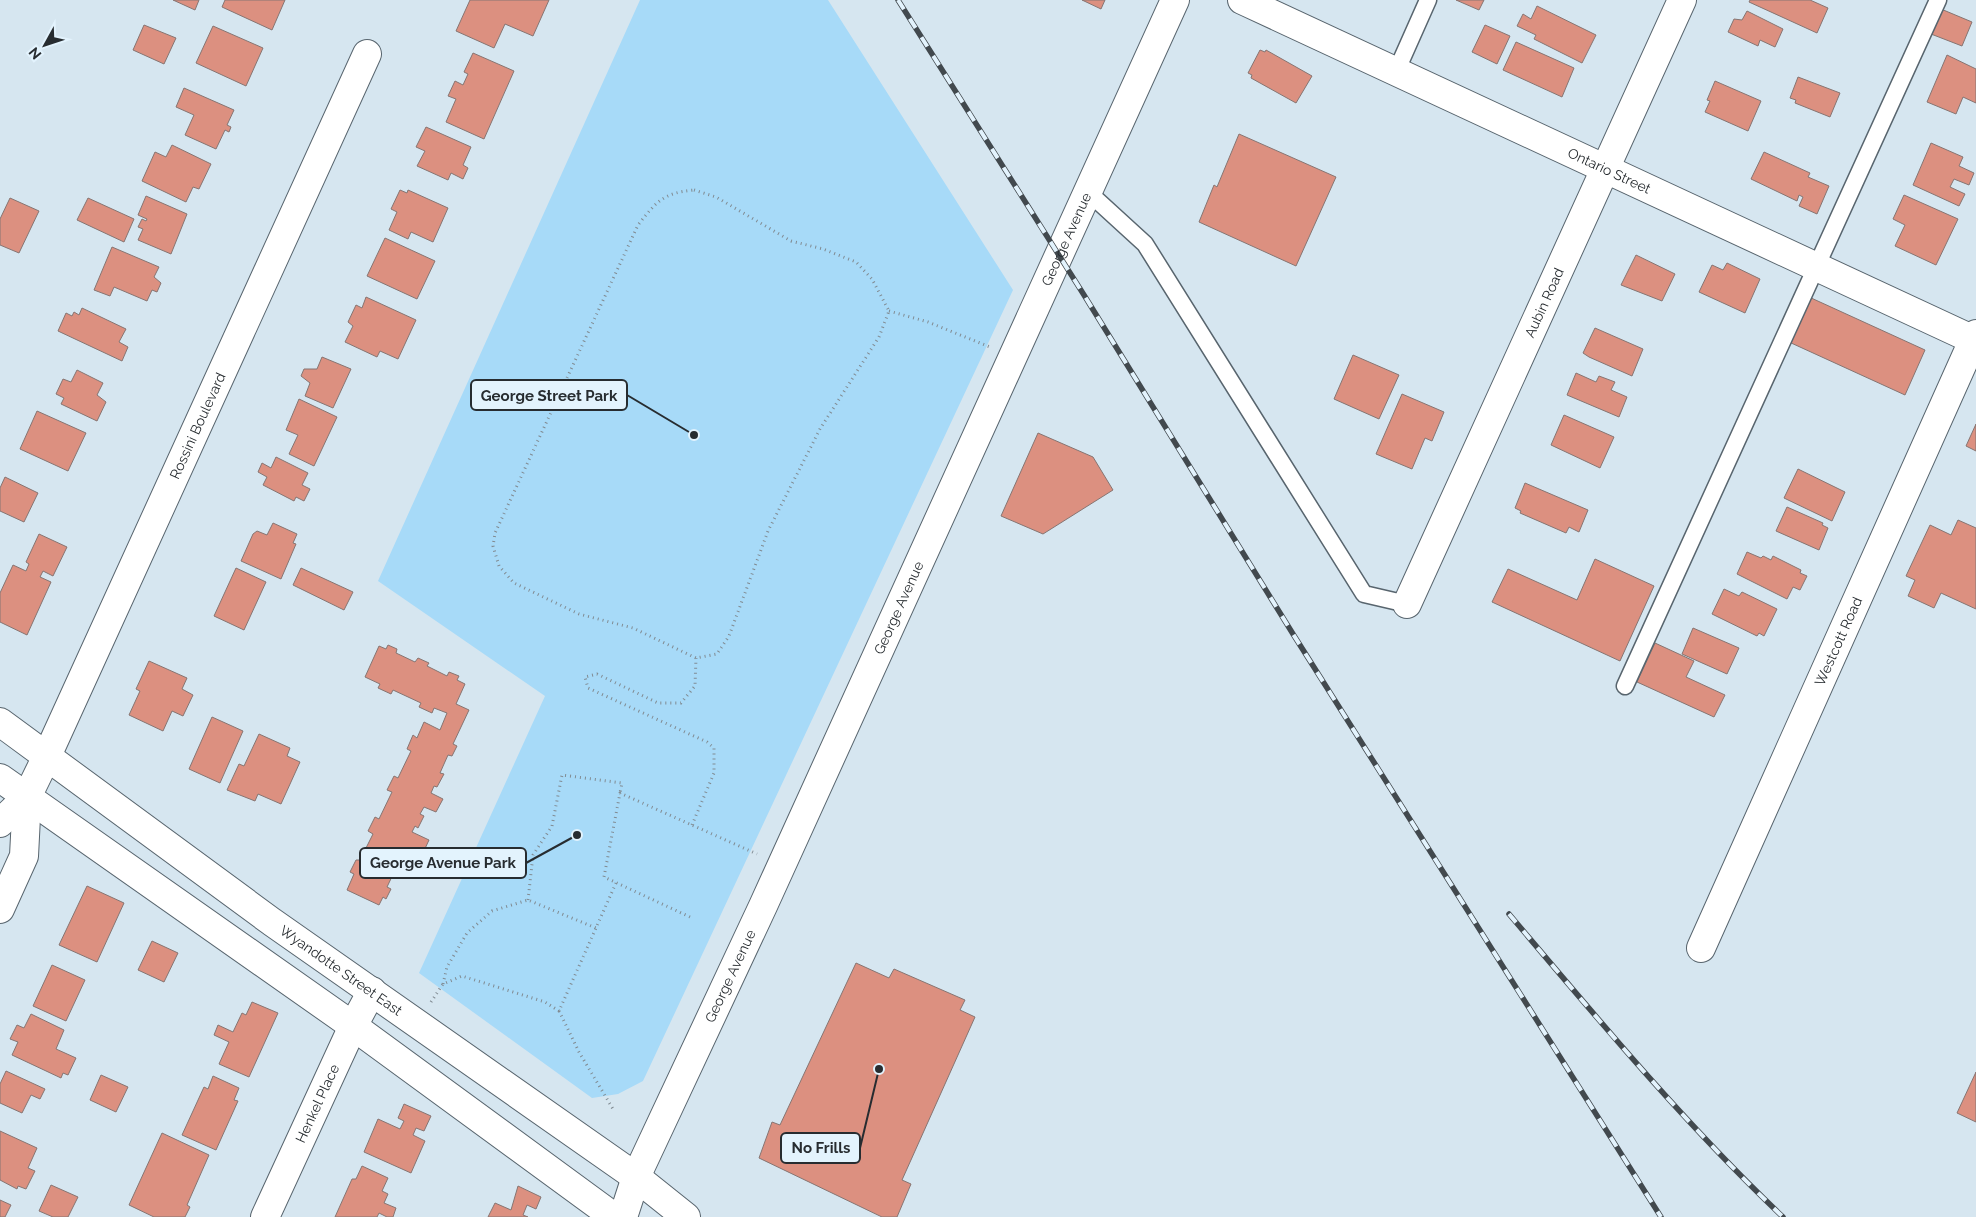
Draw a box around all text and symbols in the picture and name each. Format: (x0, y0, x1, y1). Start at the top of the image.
north arrow (20, 20, 70, 70)
text: N (25, 44, 45, 63)
street label: Ontario Street (1565, 144, 1654, 197)
street label: George Avenue (1038, 190, 1094, 288)
street label: Aubin Road (1521, 265, 1567, 340)
street label: Rossini Boulevard (166, 370, 229, 481)
callout: George Street Park (471, 380, 627, 410)
text: George Street Park (481, 387, 618, 405)
street label: George Avenue (871, 559, 927, 657)
street label: Westcott Road (1811, 594, 1865, 688)
callout: George Avenue Park (360, 848, 526, 878)
text: George Avenue Park (370, 854, 517, 872)
street label: Wyandotte Street East (277, 922, 406, 1019)
street label: George Avenue (702, 927, 759, 1025)
street label: Henkel Place (292, 1062, 342, 1145)
callout: No Frills (781, 1133, 860, 1163)
text: No Frills (792, 1139, 850, 1157)

